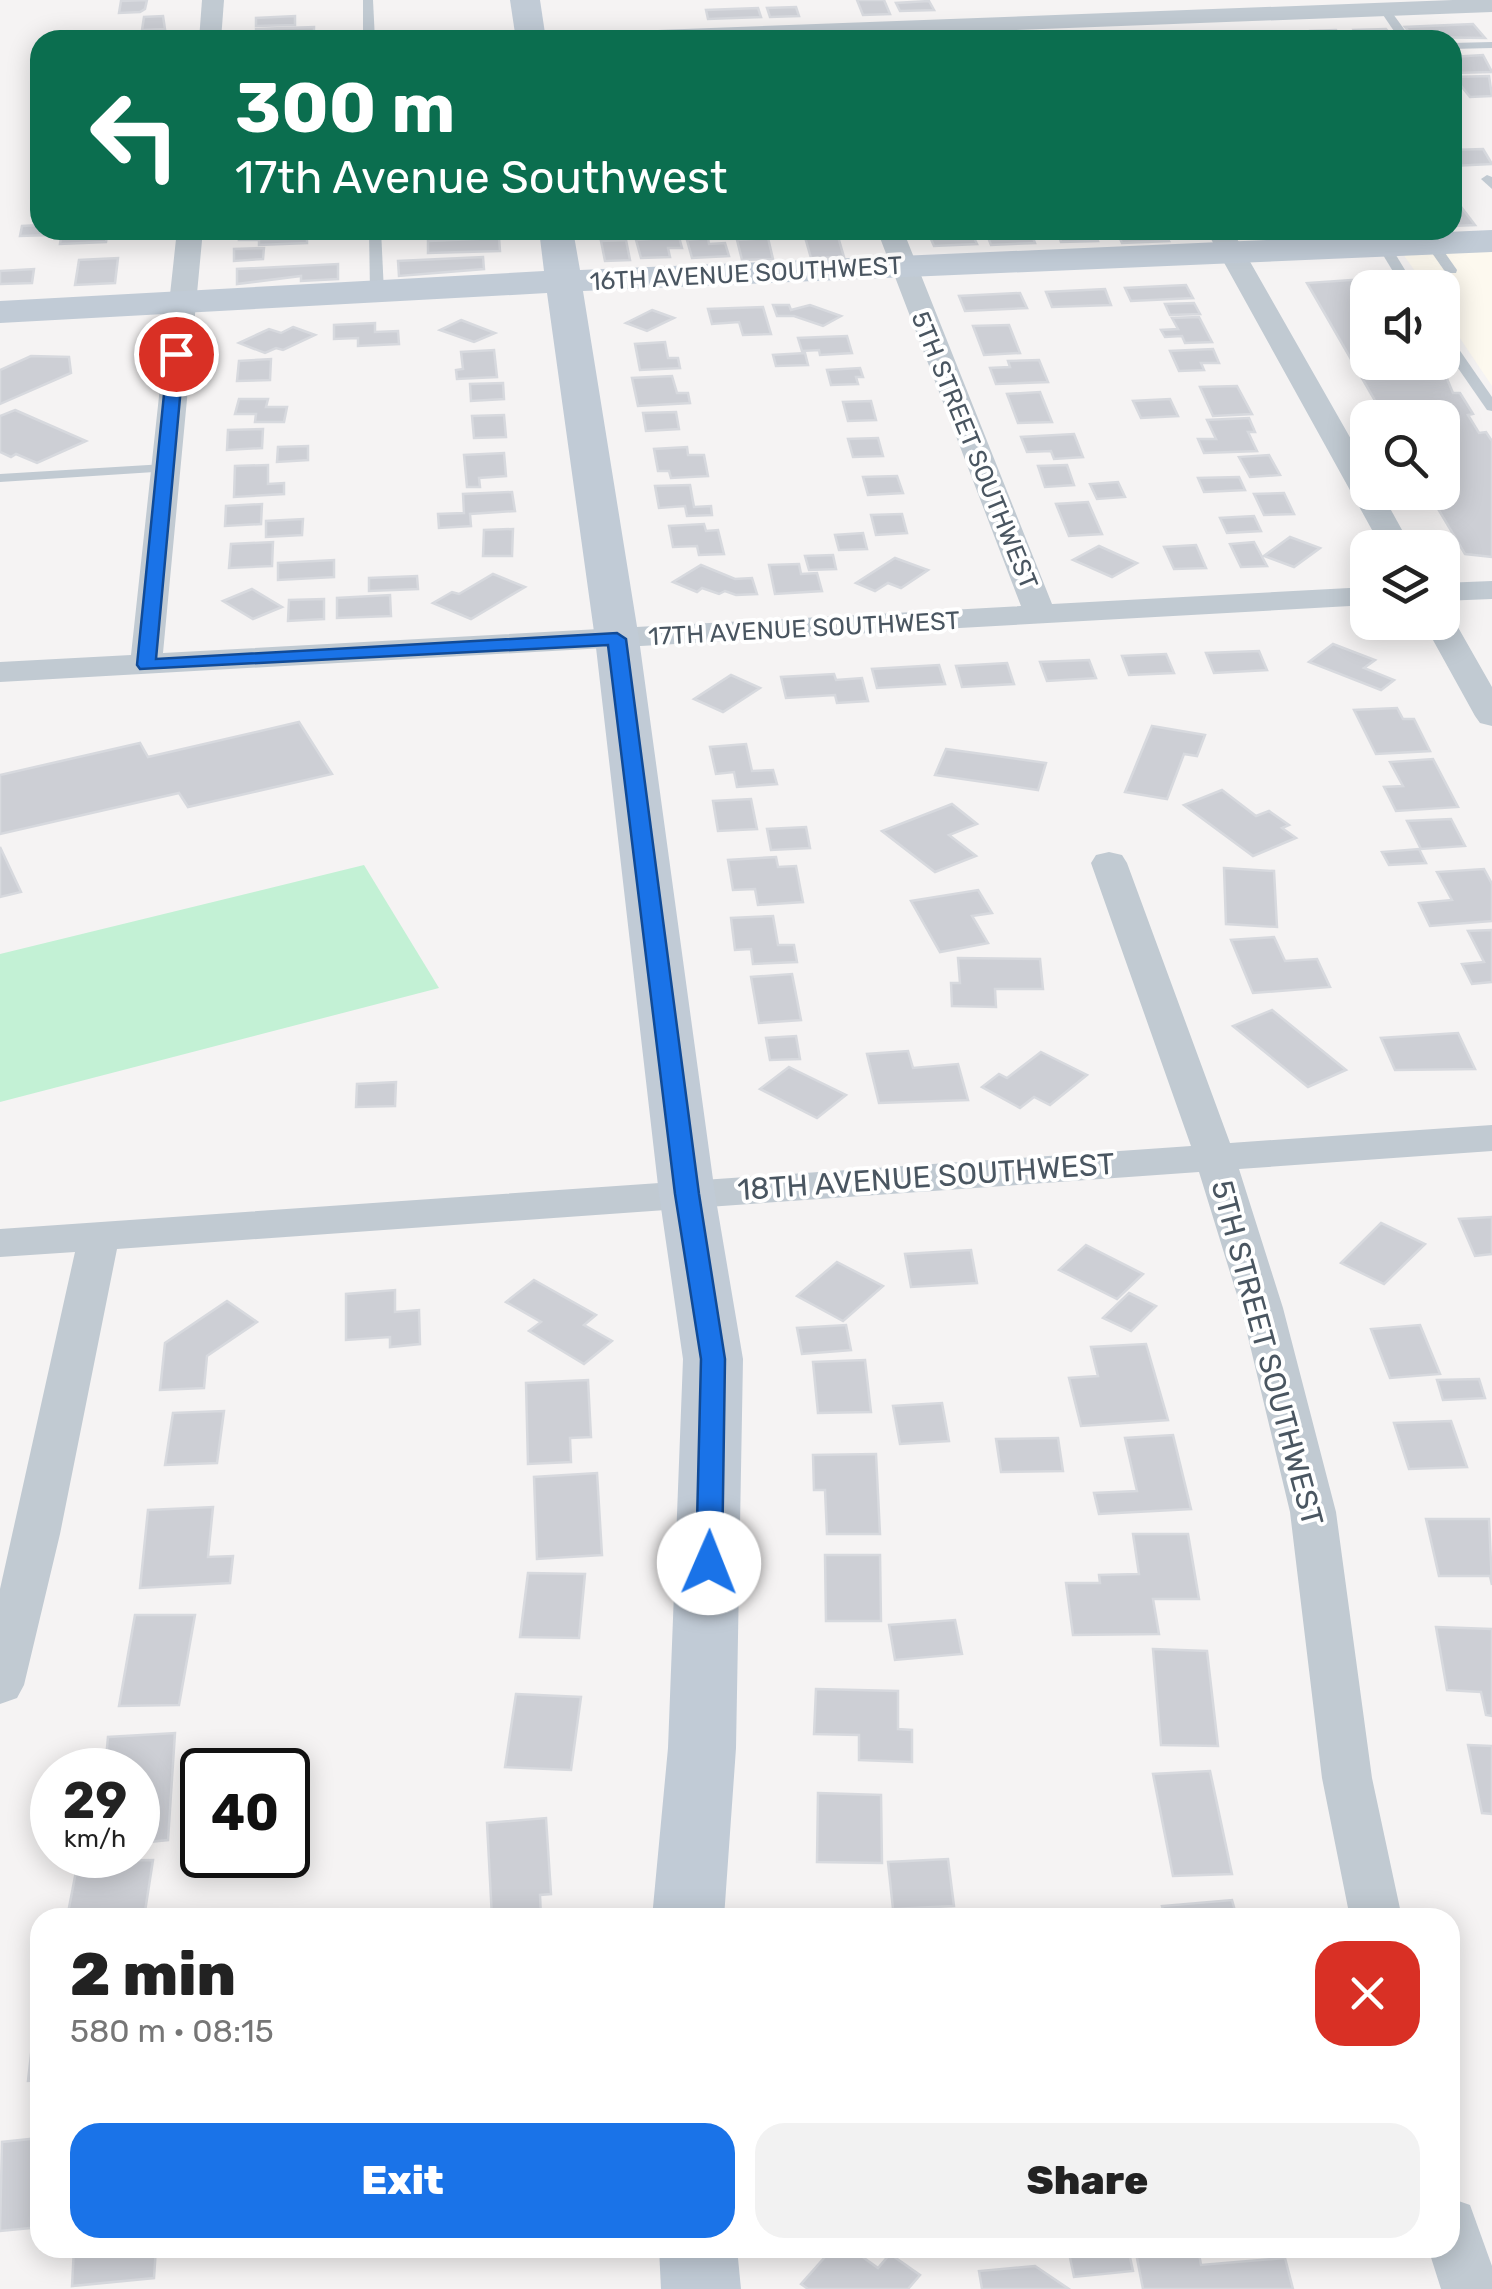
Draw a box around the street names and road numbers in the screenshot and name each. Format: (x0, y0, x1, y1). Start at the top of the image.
street label: 16TH AVENUE SOUTHWEST (589, 251, 903, 296)
street label: 5TH STREET SOUTHWEST (905, 307, 1044, 593)
street label: 17TH AVENUE SOUTHWEST (648, 606, 961, 651)
street label: 18TH AVENUE SOUTHWEST (736, 1146, 1116, 1208)
street label: 5TH STREET SOUTHWEST (1203, 1176, 1331, 1530)

